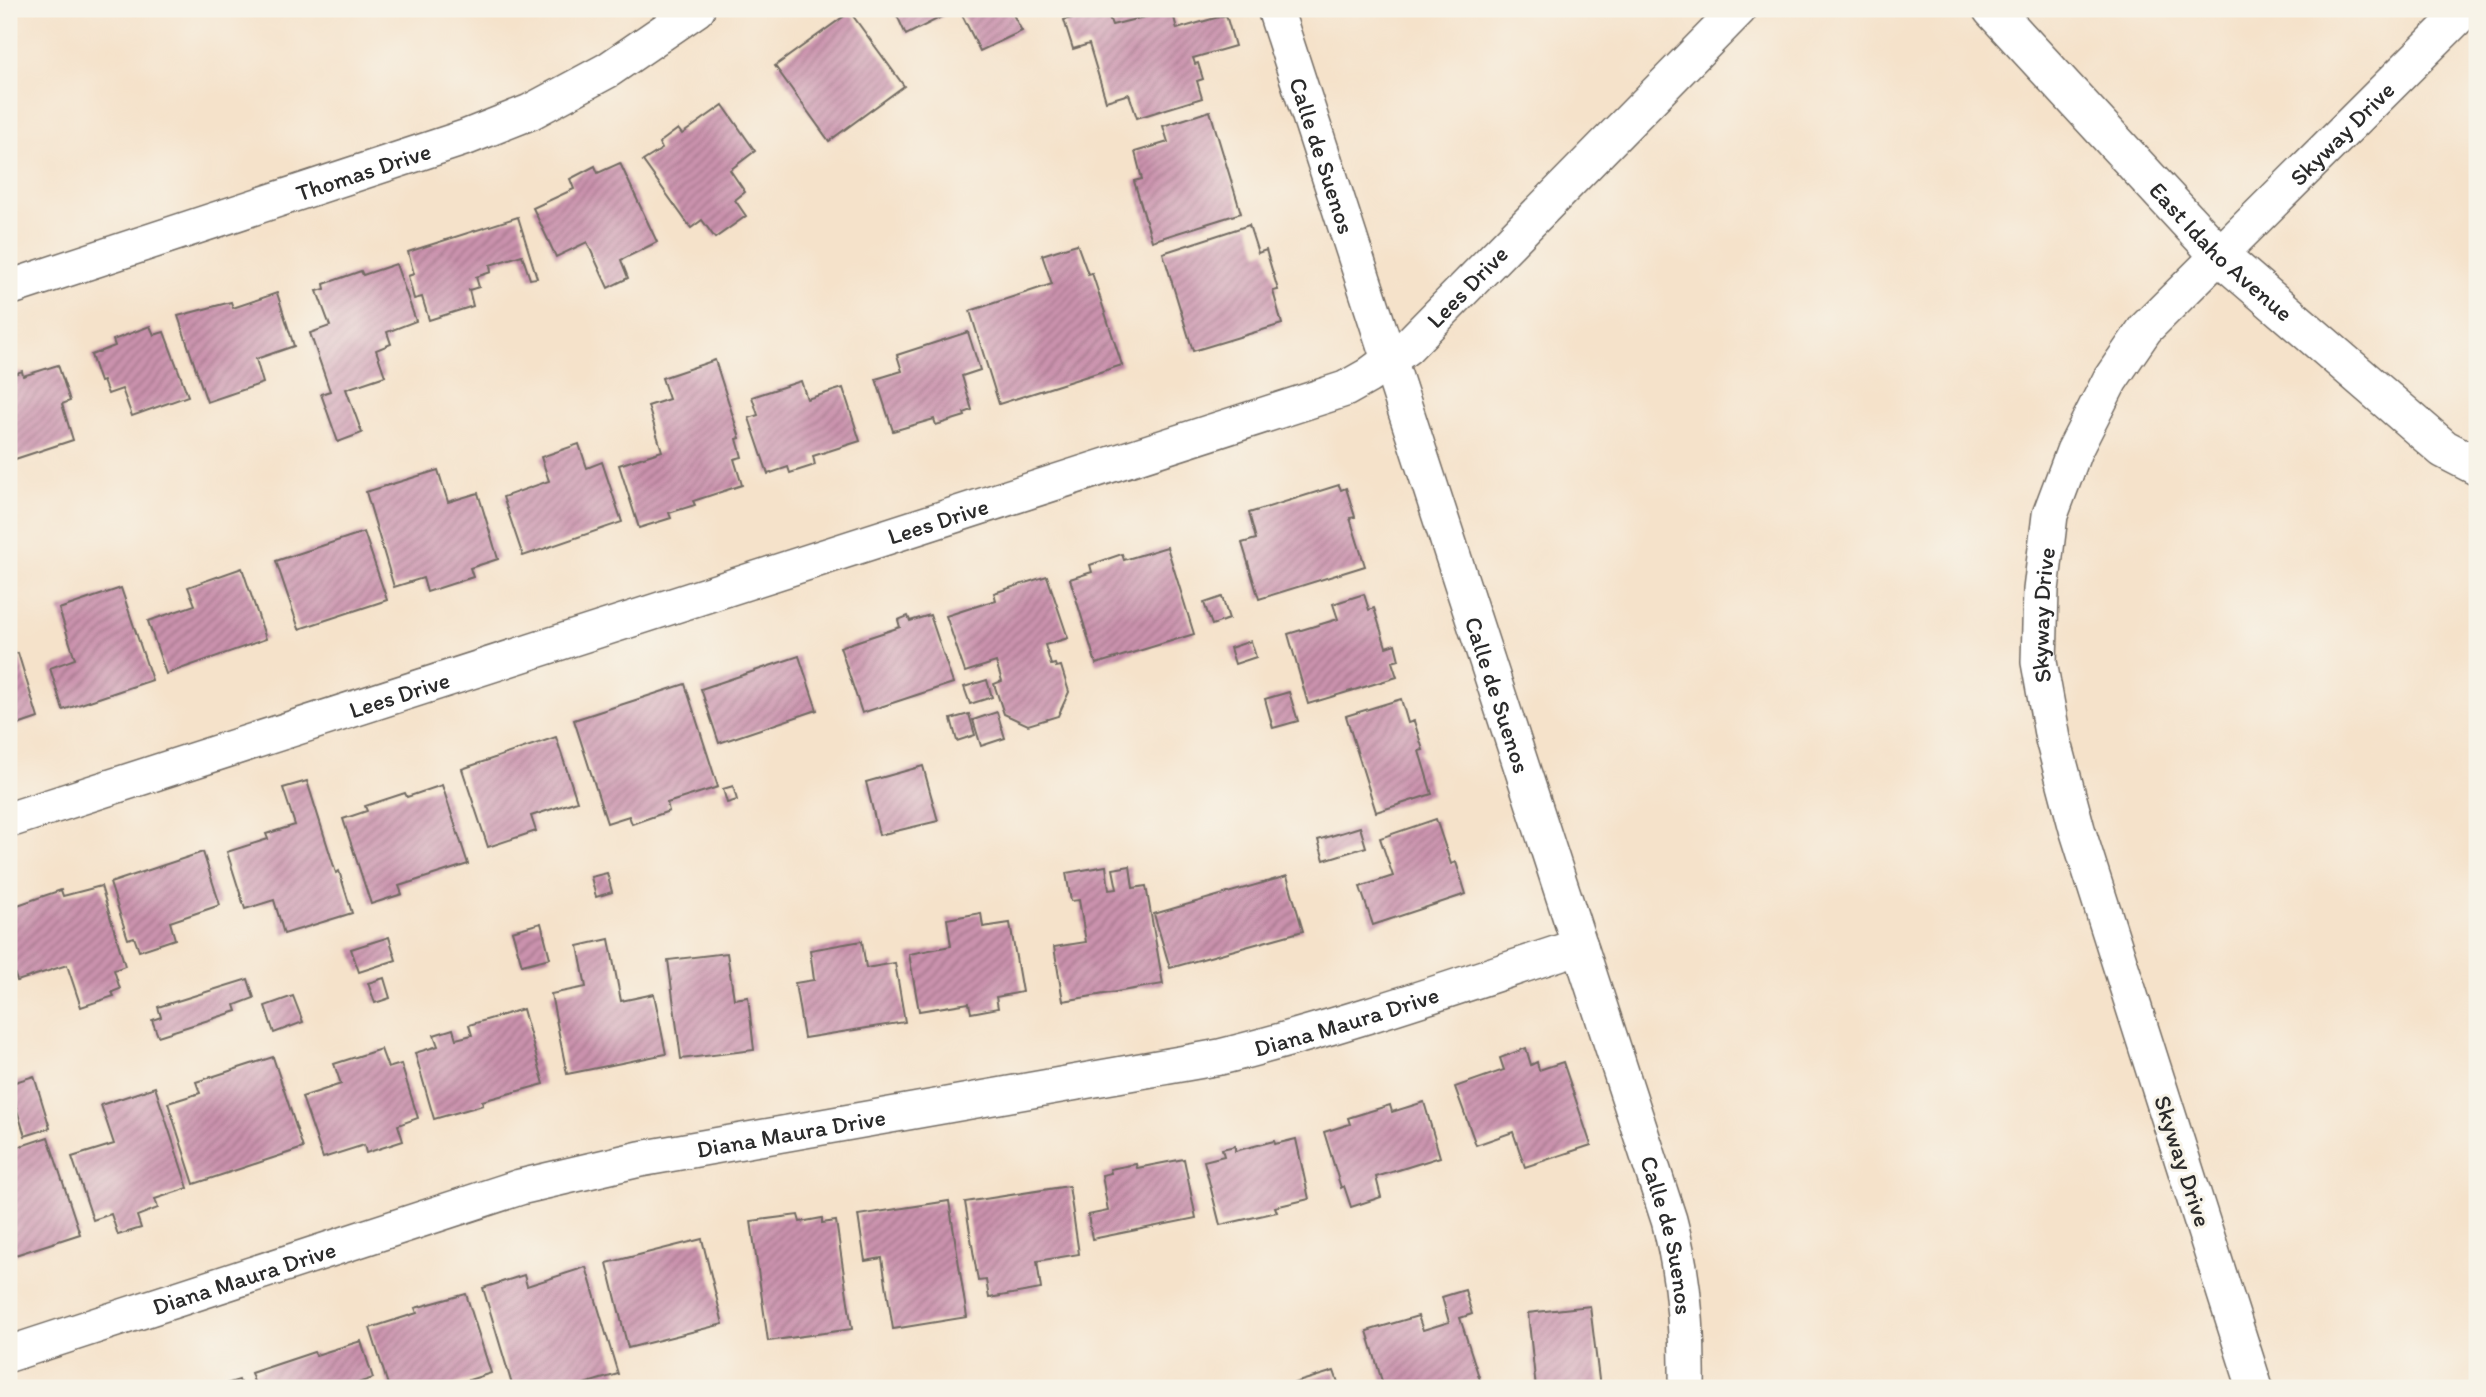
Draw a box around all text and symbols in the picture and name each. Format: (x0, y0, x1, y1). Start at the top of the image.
street label: Calle de Suenos (1284, 73, 1362, 237)
street label: Skyway Drive (2283, 75, 2400, 191)
street label: Thomas Drive (292, 135, 434, 207)
street label: East Idaho Avenue (2144, 175, 2299, 327)
street label: Lees Drive (1420, 239, 1513, 334)
street label: Lees Drive (884, 491, 992, 550)
street label: Skyway Drive (2024, 546, 2061, 685)
street label: Calle de Suenos (1459, 613, 1537, 777)
street label: Lees Drive (345, 664, 453, 724)
street label: Diana Maura Drive (1251, 979, 1442, 1062)
street label: Skyway Drive (2148, 1092, 2218, 1230)
street label: Diana Maura Drive (694, 1102, 888, 1163)
street label: Calle de Suenos (1634, 1152, 1699, 1316)
street label: Diana Maura Drive (148, 1234, 339, 1321)

